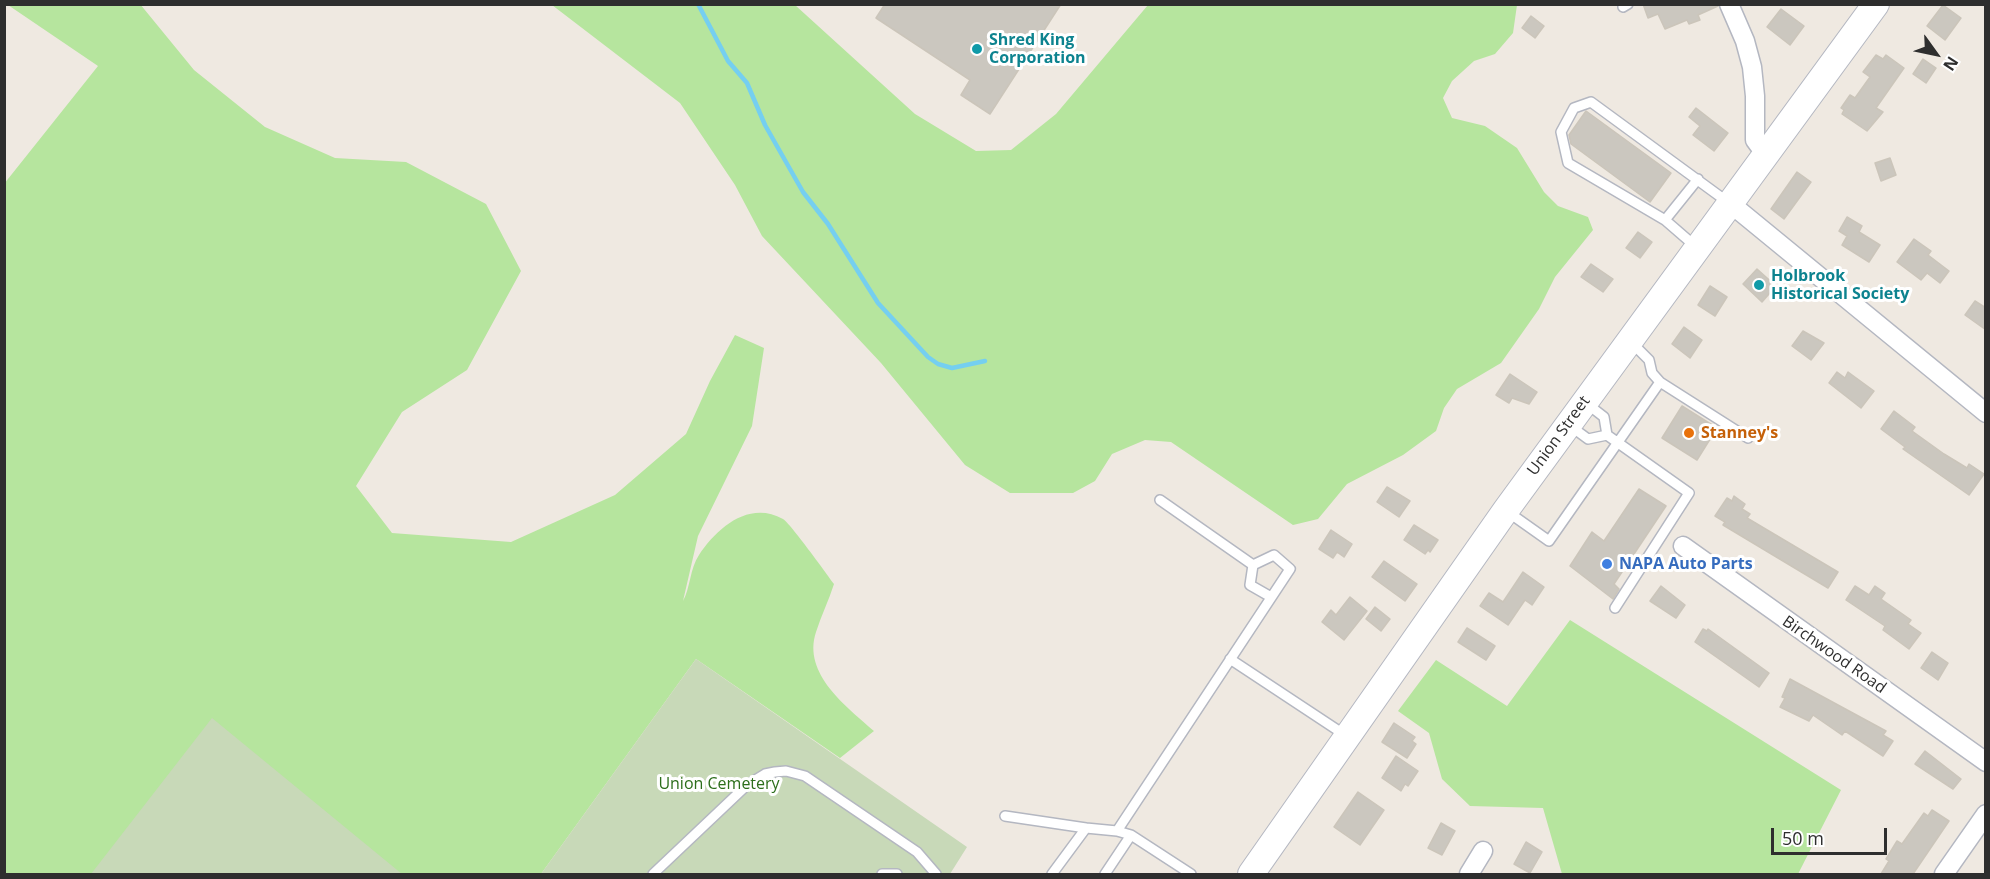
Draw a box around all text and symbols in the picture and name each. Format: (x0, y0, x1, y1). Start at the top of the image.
north arrow (1906, 24, 1966, 84)
place label: Shred King Corporation (989, 30, 1086, 68)
marker: Shred King Corporation (970, 42, 984, 56)
text: N (1938, 52, 1964, 75)
place label: Holbrook Historical Society (1771, 266, 1909, 304)
marker: Holbrook Historical Society (1752, 278, 1766, 292)
street label: Union Street (1524, 392, 1594, 480)
place label: Stanney's (1701, 423, 1778, 443)
marker: Stanney's (1682, 426, 1696, 440)
place label: NAPA Auto Parts (1619, 554, 1753, 574)
marker: NAPA Auto Parts (1600, 557, 1614, 571)
street label: Birchwood Road (1778, 612, 1890, 698)
park label: Union Cemetery (658, 774, 780, 794)
scale bar (1774, 816, 1890, 854)
text: 50 m (1782, 826, 1824, 850)

